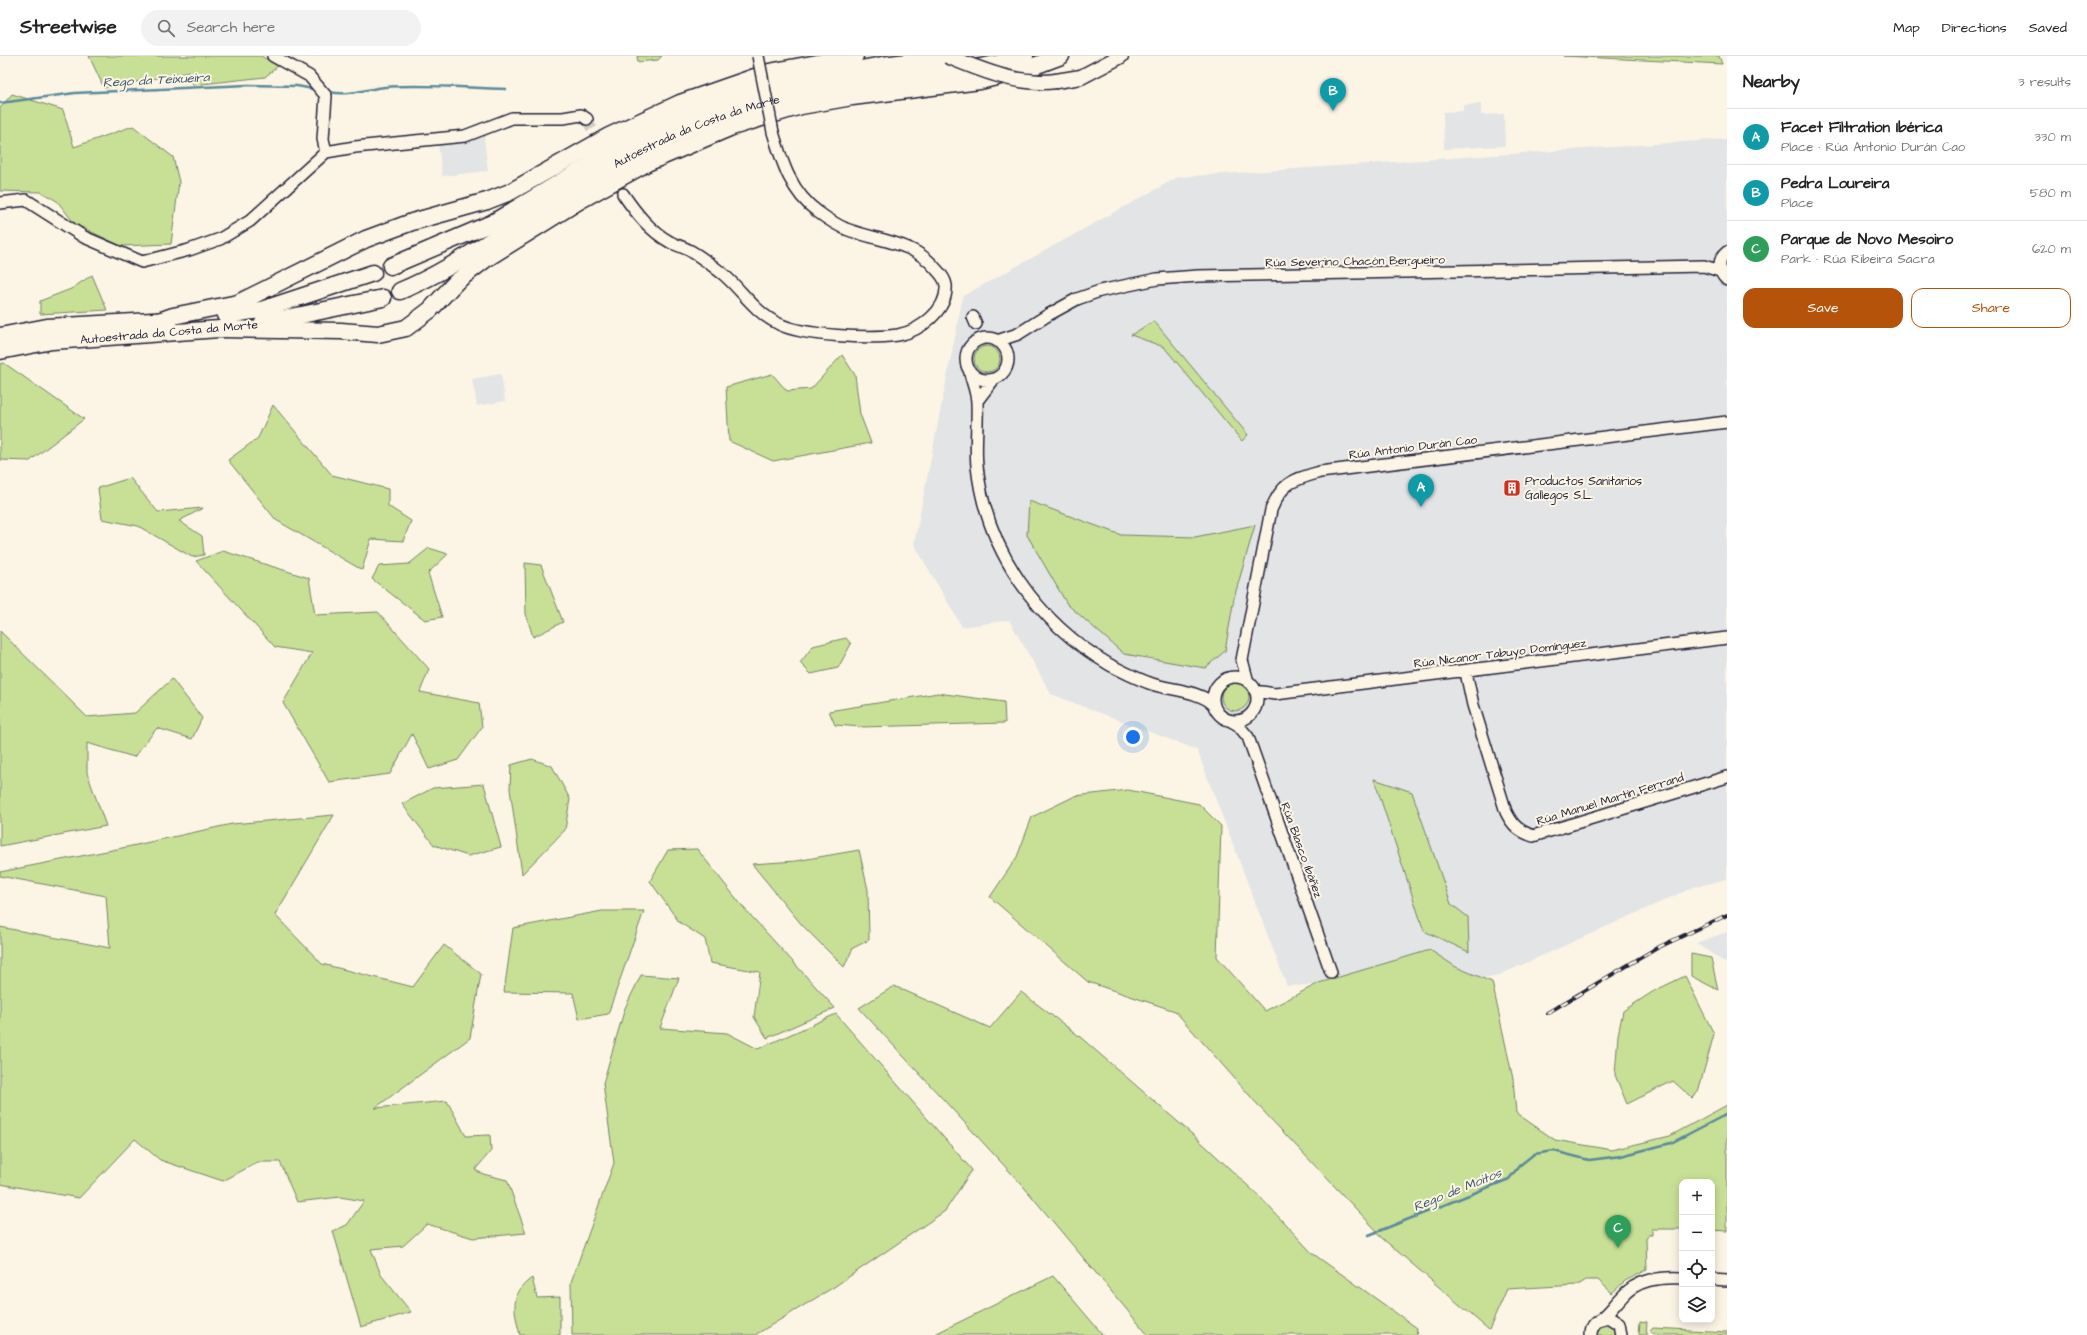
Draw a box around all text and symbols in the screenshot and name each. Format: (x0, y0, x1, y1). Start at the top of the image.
search box (141, 10, 421, 46)
text: Streetwise (20, 14, 117, 41)
icon: search (155, 17, 177, 39)
text: Search here (187, 17, 275, 38)
text: Map (1893, 18, 1920, 38)
text: Directions (1942, 18, 2007, 38)
text: Saved (2029, 18, 2067, 38)
water label: Rego da Teixueira (102, 68, 211, 93)
text: Nearby (1743, 70, 1800, 94)
text: 3 results (2018, 73, 2071, 91)
pin: B (1320, 78, 1346, 111)
street label: Autoestrada da Costa da Morte (610, 91, 782, 173)
text: Facet Filtration Ibérica (1781, 117, 1942, 138)
text: A (1752, 128, 1760, 146)
text: 330 m (2034, 128, 2071, 146)
text: Place · Rúa Antonio Durán Cao (1781, 138, 1965, 156)
text: Pedra Loureira (1781, 173, 1889, 194)
text: B (1751, 184, 1761, 202)
text: 580 m (2030, 184, 2071, 202)
text: Place (1781, 194, 1813, 212)
text: Parque de Novo Mesoiro (1781, 229, 1953, 250)
text: C (1751, 240, 1761, 258)
text: 620 m (2032, 240, 2071, 258)
text: Park · Rúa Ribeira Sacra (1781, 250, 1935, 268)
street label: Rúa Severino Chacón Bergueiro (1265, 251, 1445, 273)
button: Save (1743, 288, 1903, 328)
button: Share (1911, 288, 2071, 328)
street label: Autoestrada da Costa da Morte (79, 316, 259, 349)
street label: Rúa Antonio Durán Cao (1348, 431, 1478, 464)
place label: Productos Sanitarios Gallegos S.L. (1525, 473, 1642, 505)
pin: A (1408, 474, 1434, 507)
building icon: Productos Sanitarios Gallegos S.L. (1502, 478, 1522, 498)
street label: Rúa Nicanor Tabuyo Domínguez (1413, 634, 1587, 674)
your location (1123, 727, 1143, 747)
street label: Rúa Manuel Martín Ferrand (1534, 769, 1686, 830)
street label: Rúa Blasco Ibáñez (1276, 800, 1327, 900)
water label: Rego de Moitos (1411, 1164, 1506, 1217)
map controls (1679, 1179, 1715, 1323)
button: + (1679, 1179, 1715, 1215)
pin: C (1605, 1215, 1631, 1248)
button: − (1679, 1215, 1715, 1251)
button: locate (1679, 1251, 1715, 1287)
button: layers (1679, 1287, 1715, 1323)

